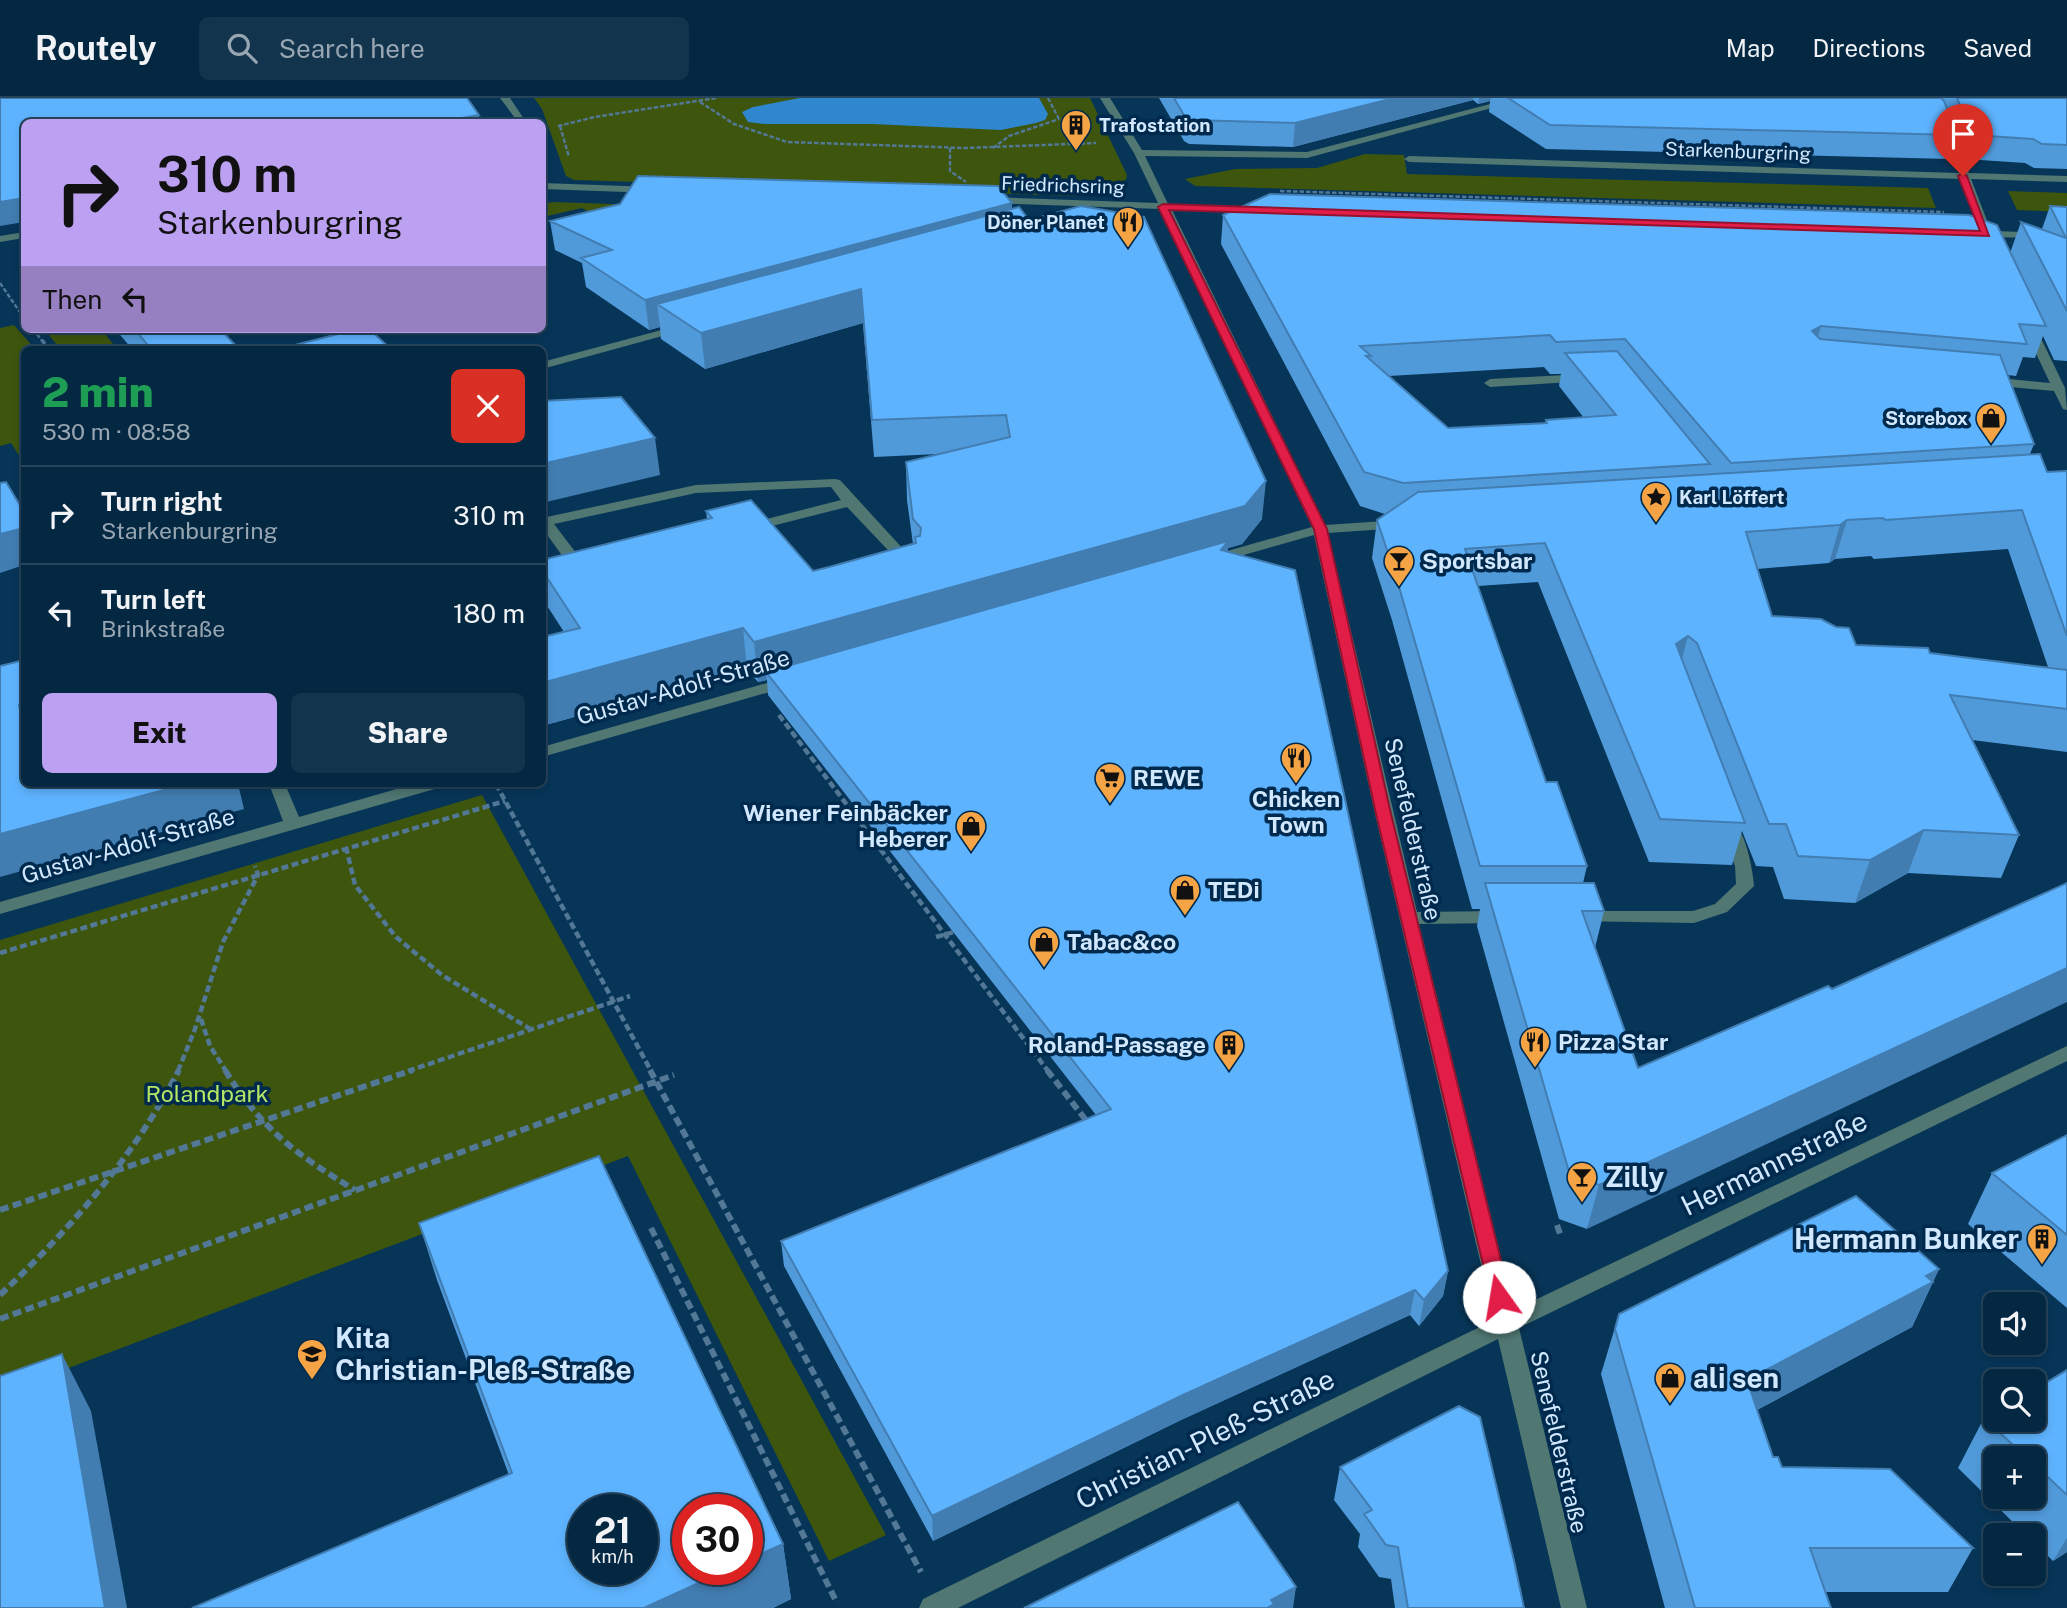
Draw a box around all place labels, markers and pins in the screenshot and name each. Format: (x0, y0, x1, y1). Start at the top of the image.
pin (1933, 104, 1993, 176)
building icon: Trafostation (1059, 108, 1093, 152)
place label: Trafostation (1099, 114, 1210, 136)
restaurant icon: Döner Planet (1111, 205, 1145, 249)
place label: Döner Planet (987, 211, 1105, 233)
shop icon: Storebox (1974, 401, 2008, 445)
place label: Storebox (1885, 407, 1968, 429)
place icon: Karl Löffert (1639, 480, 1673, 524)
place label: Karl Löffert (1679, 486, 1785, 508)
bar icon: Sportsbar (1382, 544, 1416, 588)
place label: Sportsbar (1422, 547, 1533, 574)
restaurant icon: Chicken Town (1279, 741, 1313, 785)
supermarket icon: REWE (1093, 761, 1127, 805)
place label: REWE (1133, 764, 1201, 791)
place label: Chicken Town (1252, 785, 1340, 838)
place label: Wiener Feinbäcker Heberer (743, 799, 948, 852)
shop icon: Wiener Feinbäcker Heberer (954, 809, 988, 853)
shop icon: TEDi (1168, 873, 1202, 917)
place label: TEDi (1208, 876, 1260, 903)
shop icon: Tabac&co (1027, 925, 1061, 969)
place label: Tabac&co (1067, 928, 1176, 955)
restaurant icon: Pizza Star (1518, 1025, 1552, 1069)
building icon: Roland-Passage (1212, 1028, 1246, 1072)
place label: Pizza Star (1558, 1028, 1668, 1055)
place label: Roland-Passage (1028, 1031, 1206, 1058)
bar icon: Zilly (1565, 1160, 1599, 1204)
place label: Zilly (1605, 1160, 1664, 1193)
place label: Hermann Bunker (1794, 1222, 2019, 1255)
building icon: Hermann Bunker (2025, 1222, 2059, 1266)
place label: Kita Christian-Pleß-Straße (335, 1321, 632, 1386)
school or university icon: Kita Christian-Pleß-Straße (295, 1337, 329, 1381)
shop icon: ali sen (1653, 1361, 1687, 1405)
place label: ali sen (1693, 1361, 1779, 1394)

